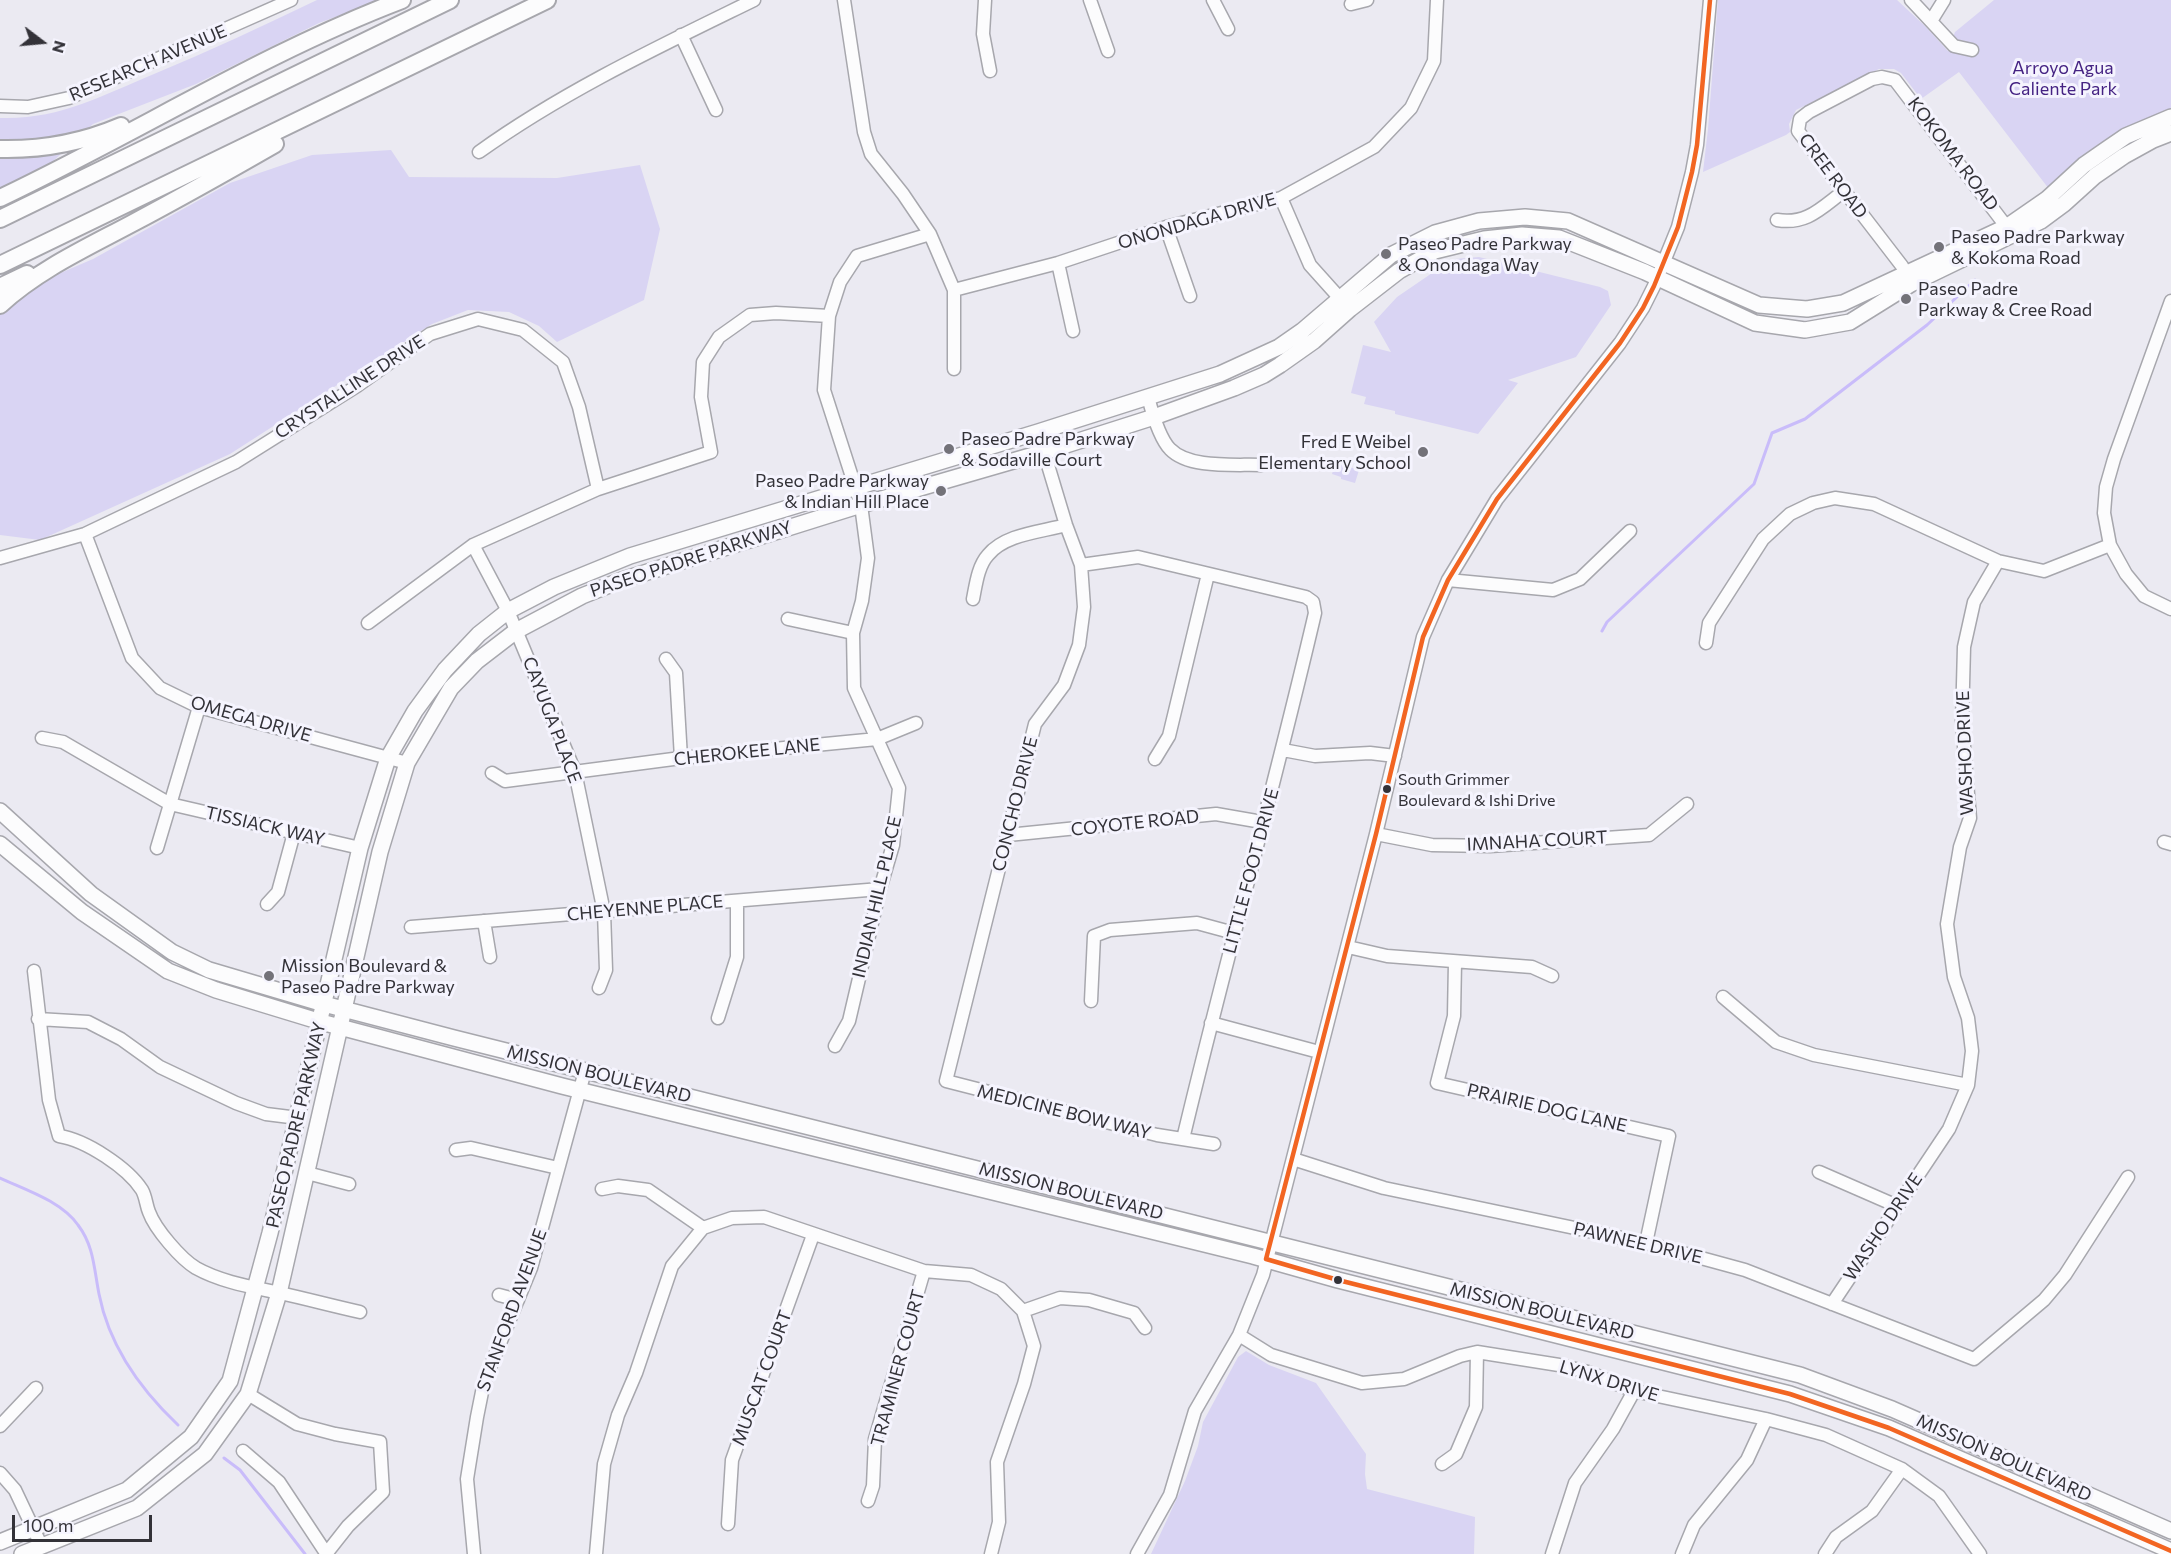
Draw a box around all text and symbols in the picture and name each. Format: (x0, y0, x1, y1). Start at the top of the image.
north arrow (12, 12, 72, 72)
street label: RESEARCH AVENUE (66, 20, 230, 106)
text: N (49, 39, 71, 55)
park label: Arroyo Agua Caliente Park (2009, 57, 2117, 100)
street label: KOKOMA ROAD (1903, 93, 2003, 215)
street label: CREE ROAD (1794, 129, 1872, 223)
street label: ONONDAGA DRIVE (1115, 188, 1279, 254)
place label: Paseo Padre Parkway & Kokoma Road (1951, 226, 2125, 268)
place label: Paseo Padre Parkway & Onondaga Way (1398, 233, 1572, 276)
marker: Paseo Padre Parkway & Kokoma Road (1932, 240, 1946, 254)
marker: Paseo Padre Parkway & Onondaga Way (1379, 247, 1393, 261)
place label: Paseo Padre Parkway & Cree Road (1918, 278, 2092, 320)
marker: Paseo Padre Parkway & Cree Road (1899, 292, 1913, 306)
street label: CRYSTALLINE DRIVE (271, 330, 429, 444)
place label: Paseo Padre Parkway & Sodaville Court (961, 428, 1135, 470)
place label: Fred E Weibel Elementary School (1258, 431, 1411, 474)
marker: Paseo Padre Parkway & Sodaville Court (942, 442, 956, 456)
marker: Fred E Weibel Elementary School (1416, 445, 1430, 459)
place label: Paseo Padre Parkway & Indian Hill Place (755, 470, 929, 512)
marker: Paseo Padre Parkway & Indian Hill Place (934, 484, 948, 498)
street label: PASEO PADRE PARKWAY (587, 516, 795, 602)
street label: CAYUGA PLACE (518, 654, 586, 786)
street label: WASHO DRIVE (1952, 690, 1978, 816)
street label: OMEGA DRIVE (188, 691, 314, 747)
street label: CHEROKEE LANE (673, 734, 821, 770)
street label: CONCHO DRIVE (988, 734, 1042, 874)
place label: South Grimmer Boulevard & Ishi Drive (1398, 770, 1556, 808)
marker: South Grimmer Boulevard & Ishi Drive (1381, 783, 1393, 795)
street label: LITTLE FOOT DRIVE (1219, 786, 1283, 956)
street label: TISSIACK WAY (203, 802, 327, 850)
street label: COYOTE ROAD (1070, 806, 1200, 840)
street label: INDIAN HILL PLACE (848, 814, 906, 980)
street label: IMNAHA COURT (1466, 827, 1608, 855)
street label: CHEYENNE PLACE (566, 890, 724, 926)
place label: Mission Boulevard & Paseo Padre Parkway (281, 955, 455, 998)
marker: Mission Boulevard & Paseo Padre Parkway (262, 969, 276, 983)
street label: PASEO PADRE PARKWAY (262, 1020, 330, 1230)
street label: MISSION BOULEVARD (505, 1041, 693, 1107)
street label: PRAIRIE DOG LANE (1465, 1079, 1629, 1137)
street label: MEDICINE BOW WAY (975, 1080, 1153, 1144)
street label: MISSION BOULEVARD (977, 1158, 1165, 1224)
street label: WASHO DRIVE (1839, 1169, 1927, 1285)
street label: PAWNEE DRIVE (1571, 1218, 1705, 1268)
street label: STANFORD AVENUE (473, 1226, 551, 1394)
unlabelled marker (1332, 1274, 1344, 1286)
street label: MISSION BOULEVARD (1448, 1278, 1636, 1344)
street label: TRAMINER COURT (867, 1287, 929, 1449)
street label: MUSCAT COURT (728, 1307, 796, 1449)
street label: LYNX DRIVE (1557, 1356, 1661, 1406)
street label: MISSION BOULEVARD (1913, 1410, 2095, 1506)
scale bar (15, 1503, 154, 1541)
text: 100 m (23, 1514, 73, 1536)

